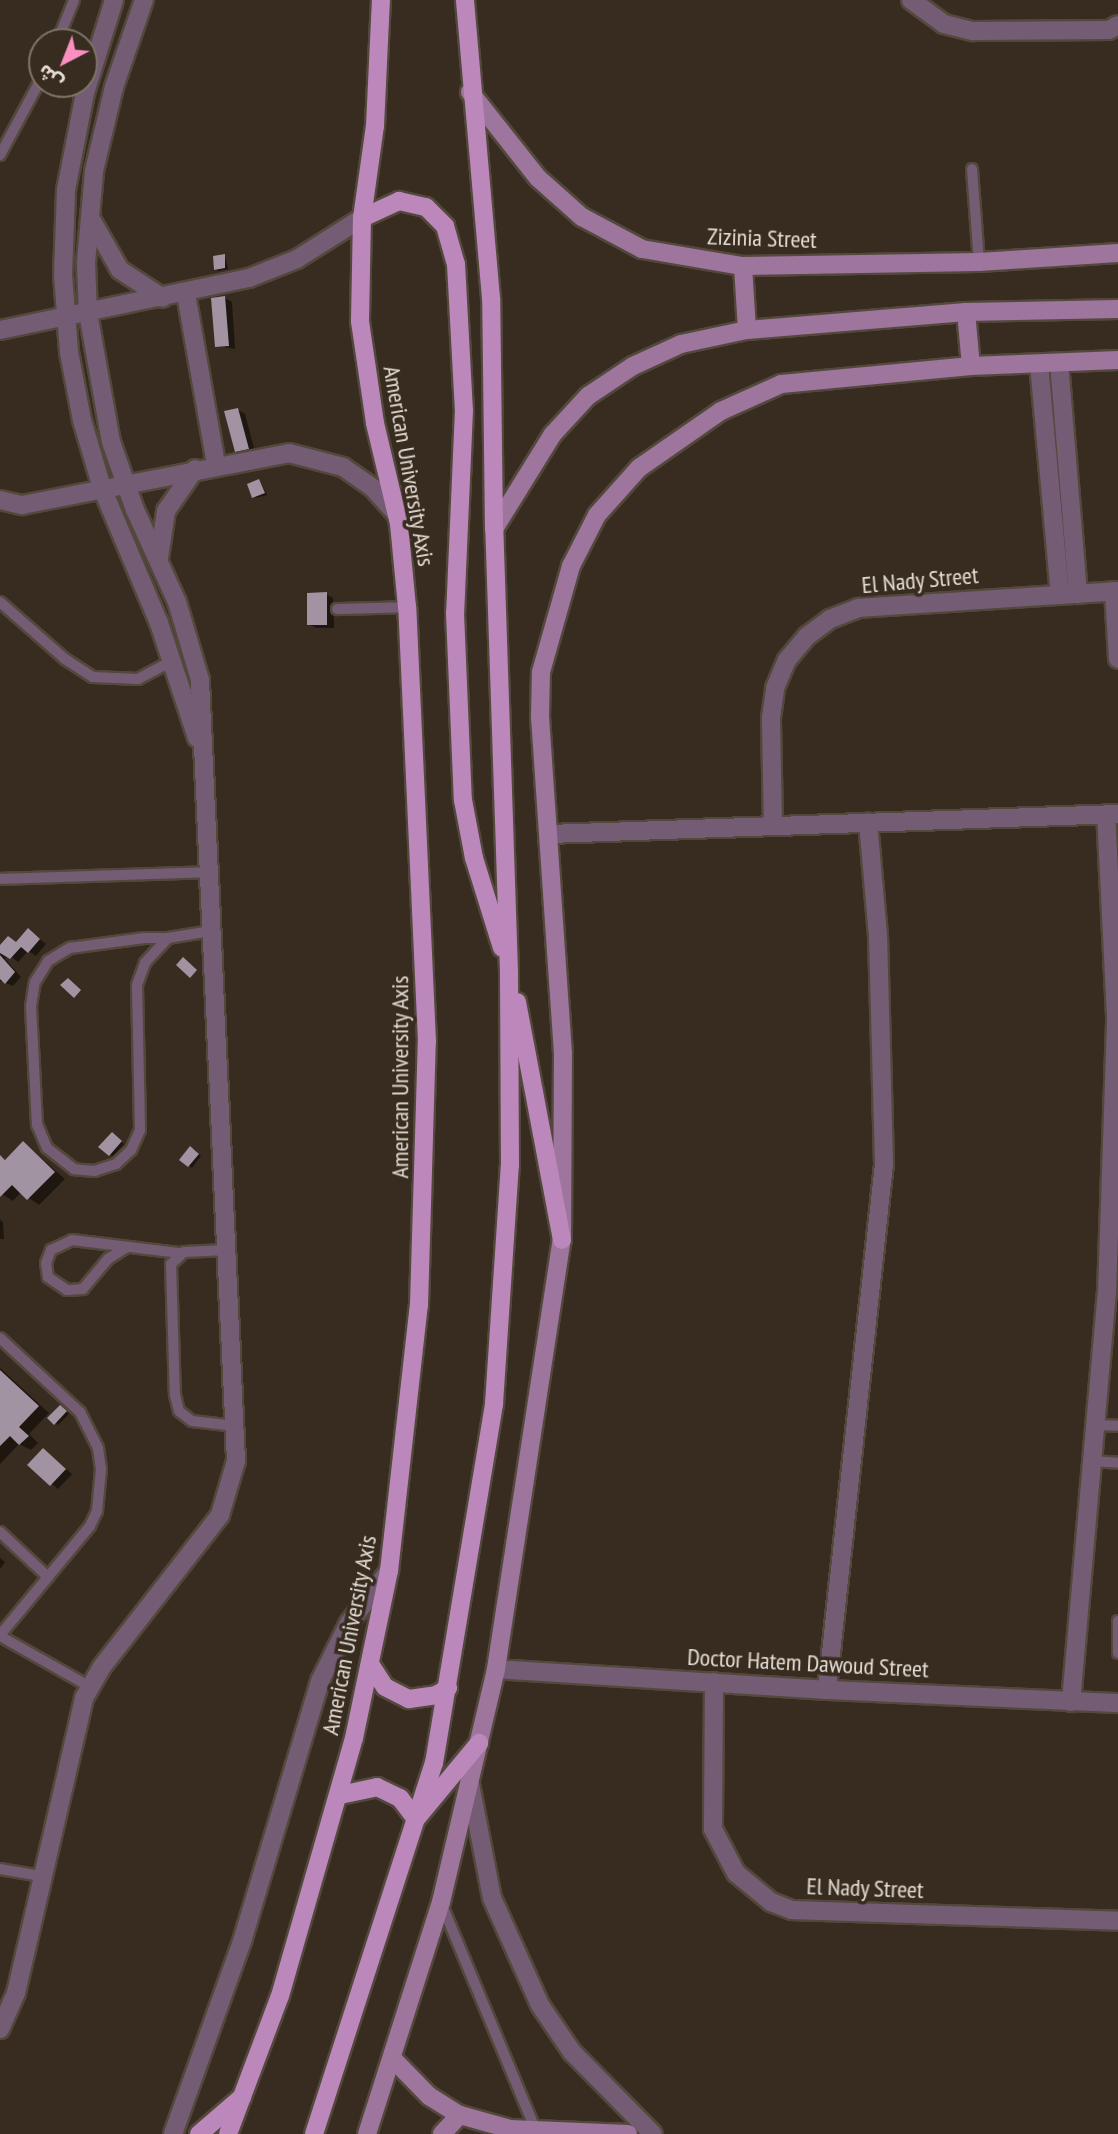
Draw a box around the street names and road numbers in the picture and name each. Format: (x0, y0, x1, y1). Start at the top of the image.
street label: Zizinia Street (707, 222, 817, 254)
street label: American University Axis (377, 363, 441, 569)
street label: El Nady Street (860, 561, 980, 599)
street label: American University Axis (386, 975, 414, 1179)
street label: American University Axis (315, 1532, 383, 1738)
street label: Doctor Hatem Dawoud Street (687, 1642, 929, 1684)
street label: El Nady Street (806, 1872, 924, 1904)

